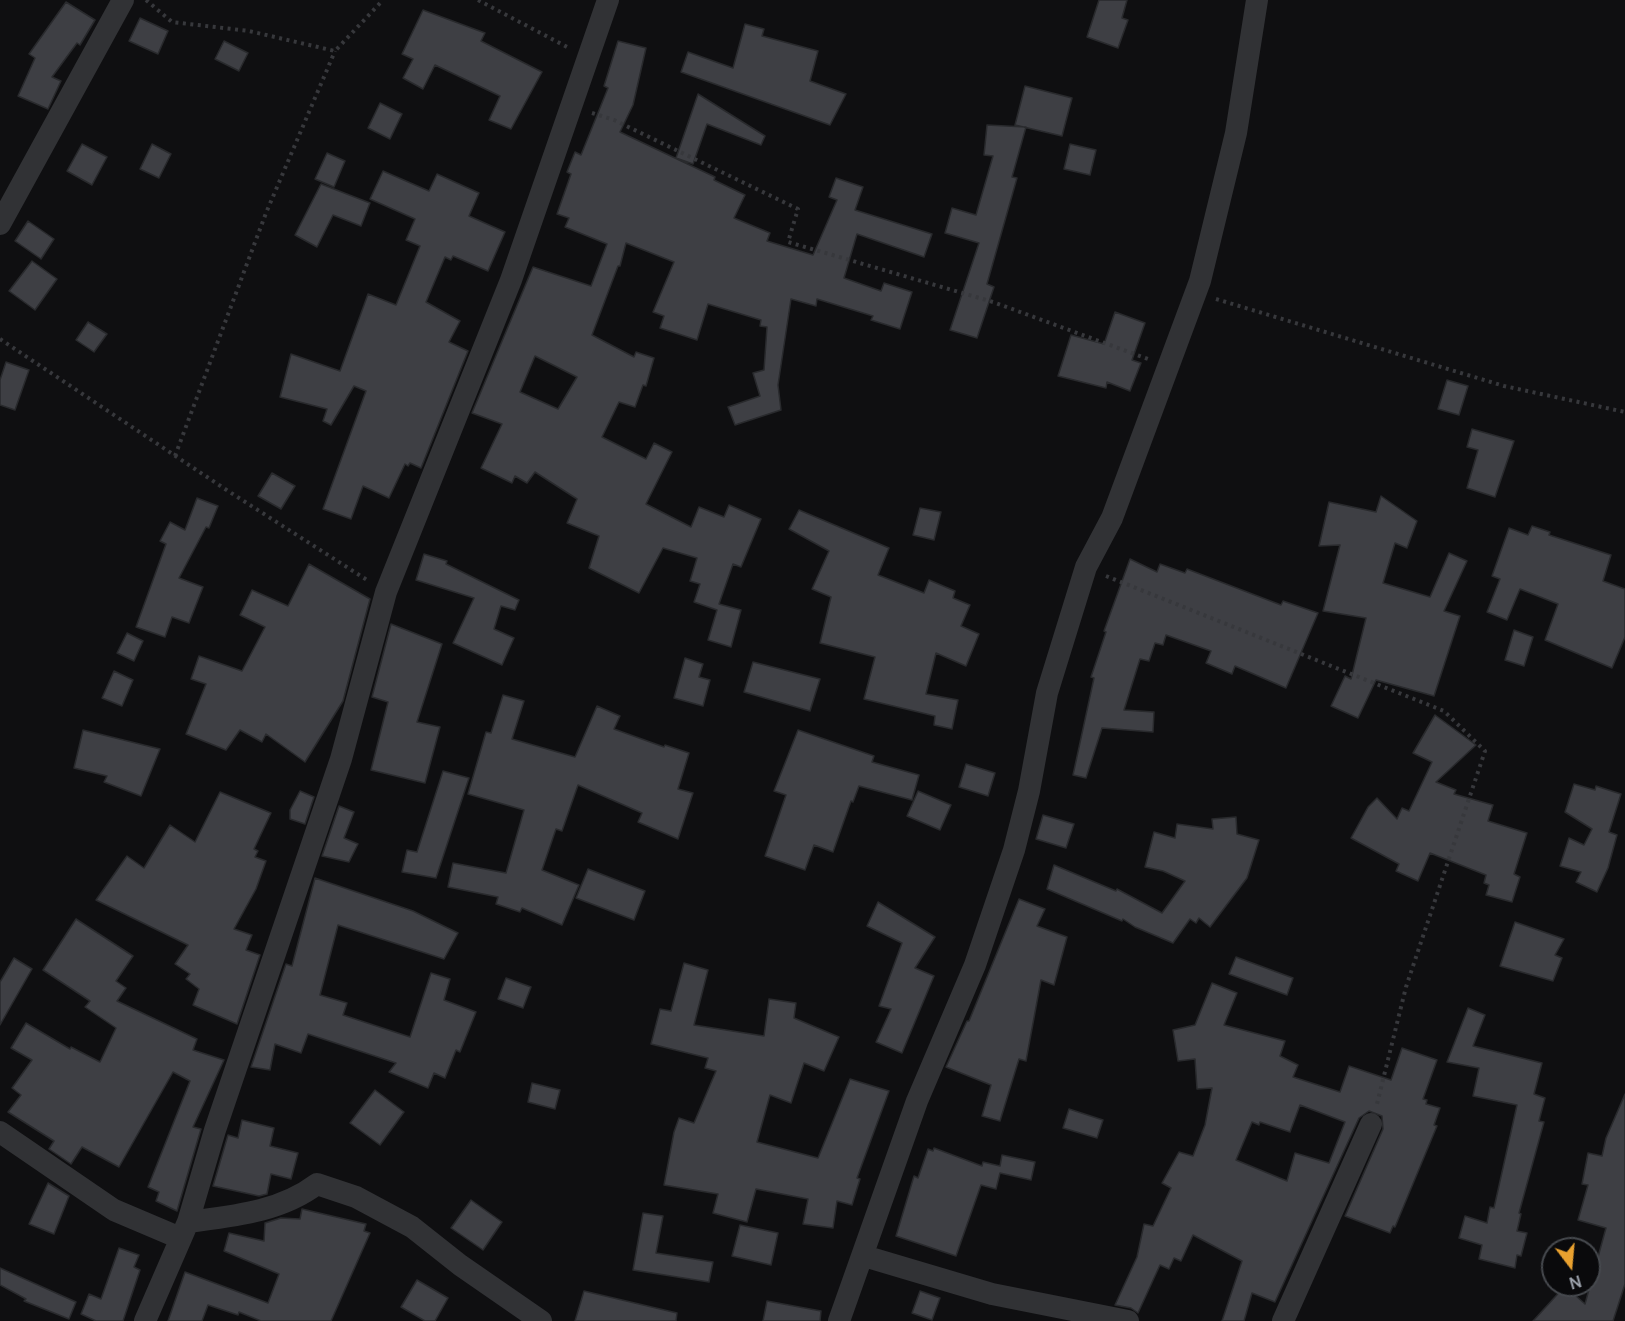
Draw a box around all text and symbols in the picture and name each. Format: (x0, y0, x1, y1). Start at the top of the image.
north arrow (1541, 1237, 1601, 1297)
text: N (1567, 1270, 1584, 1295)

